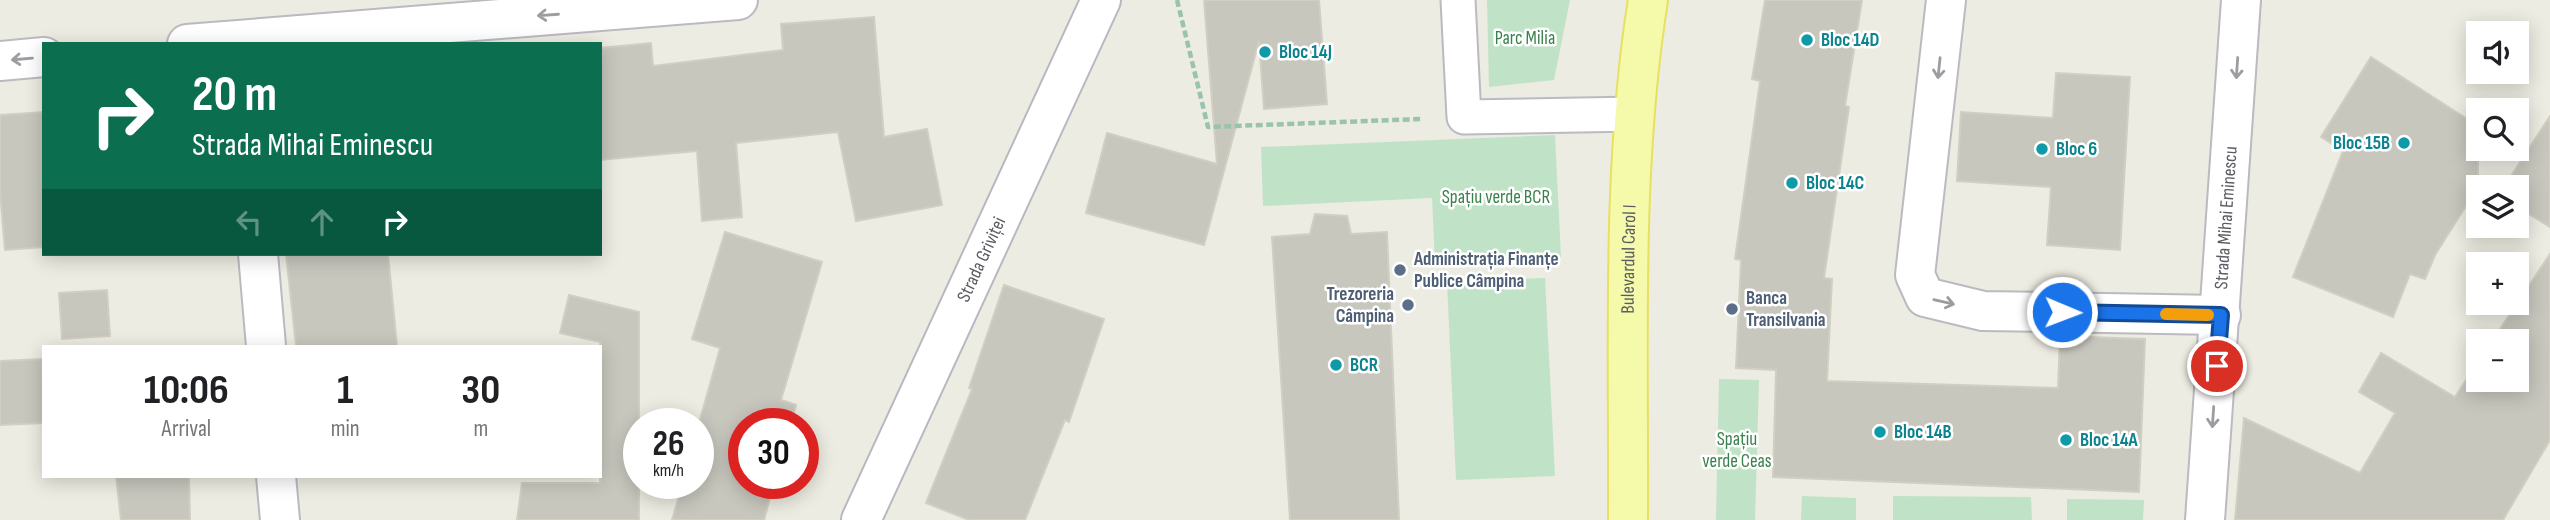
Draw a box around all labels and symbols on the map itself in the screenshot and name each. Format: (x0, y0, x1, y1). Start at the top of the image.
one-way arrow (537, 9, 560, 22)
park label: Parc Milia (1495, 27, 1555, 50)
place label: Bloc 14D (1821, 29, 1880, 52)
marker: Bloc 14D (1799, 32, 1815, 48)
place label: Bloc 14J (1279, 41, 1332, 64)
marker: Bloc 14J (1257, 44, 1273, 60)
one-way arrow (11, 52, 34, 65)
one-way arrow (1932, 56, 1945, 79)
one-way arrow (2230, 56, 2243, 79)
place label: Bloc 15B (2333, 132, 2390, 155)
marker: Bloc 15B (2396, 135, 2412, 151)
place label: Bloc 6 (2056, 138, 2097, 161)
marker: Bloc 6 (2034, 141, 2050, 157)
street label: Strada Mihai Eminescu (2210, 145, 2242, 290)
place label: Bloc 14C (1806, 172, 1865, 195)
marker: Bloc 14C (1784, 175, 1800, 191)
park label: Spațiu verde BCR (1442, 186, 1551, 209)
street label: Bulevardul Carol I (1616, 204, 1641, 314)
street label: Strada Griviței (952, 213, 1011, 306)
place label: Administrația Finanțe Publice Câmpina (1413, 248, 1559, 293)
marker: Administrația Finanțe Publice Câmpina (1392, 262, 1408, 278)
position arrow (2025, 275, 2099, 349)
place label: Trezoreria Câmpina (1326, 283, 1394, 328)
place label: Banca Transilvania (1746, 287, 1826, 332)
one-way arrow (1932, 295, 1955, 309)
marker: Trezoreria Câmpina (1400, 297, 1416, 313)
marker: Banca Transilvania (1724, 301, 1740, 317)
pin (2187, 336, 2247, 396)
place label: BCR (1350, 354, 1378, 377)
marker: BCR (1328, 357, 1344, 373)
one-way arrow (2206, 406, 2219, 428)
speed limit sign: 30 (728, 408, 819, 499)
place label: Bloc 14B (1894, 421, 1952, 444)
marker: Bloc 14B (1872, 424, 1888, 440)
park label: Spațiu verde Ceas (1702, 428, 1772, 473)
place label: Bloc 14A (2080, 429, 2139, 452)
marker: Bloc 14A (2058, 432, 2074, 448)

